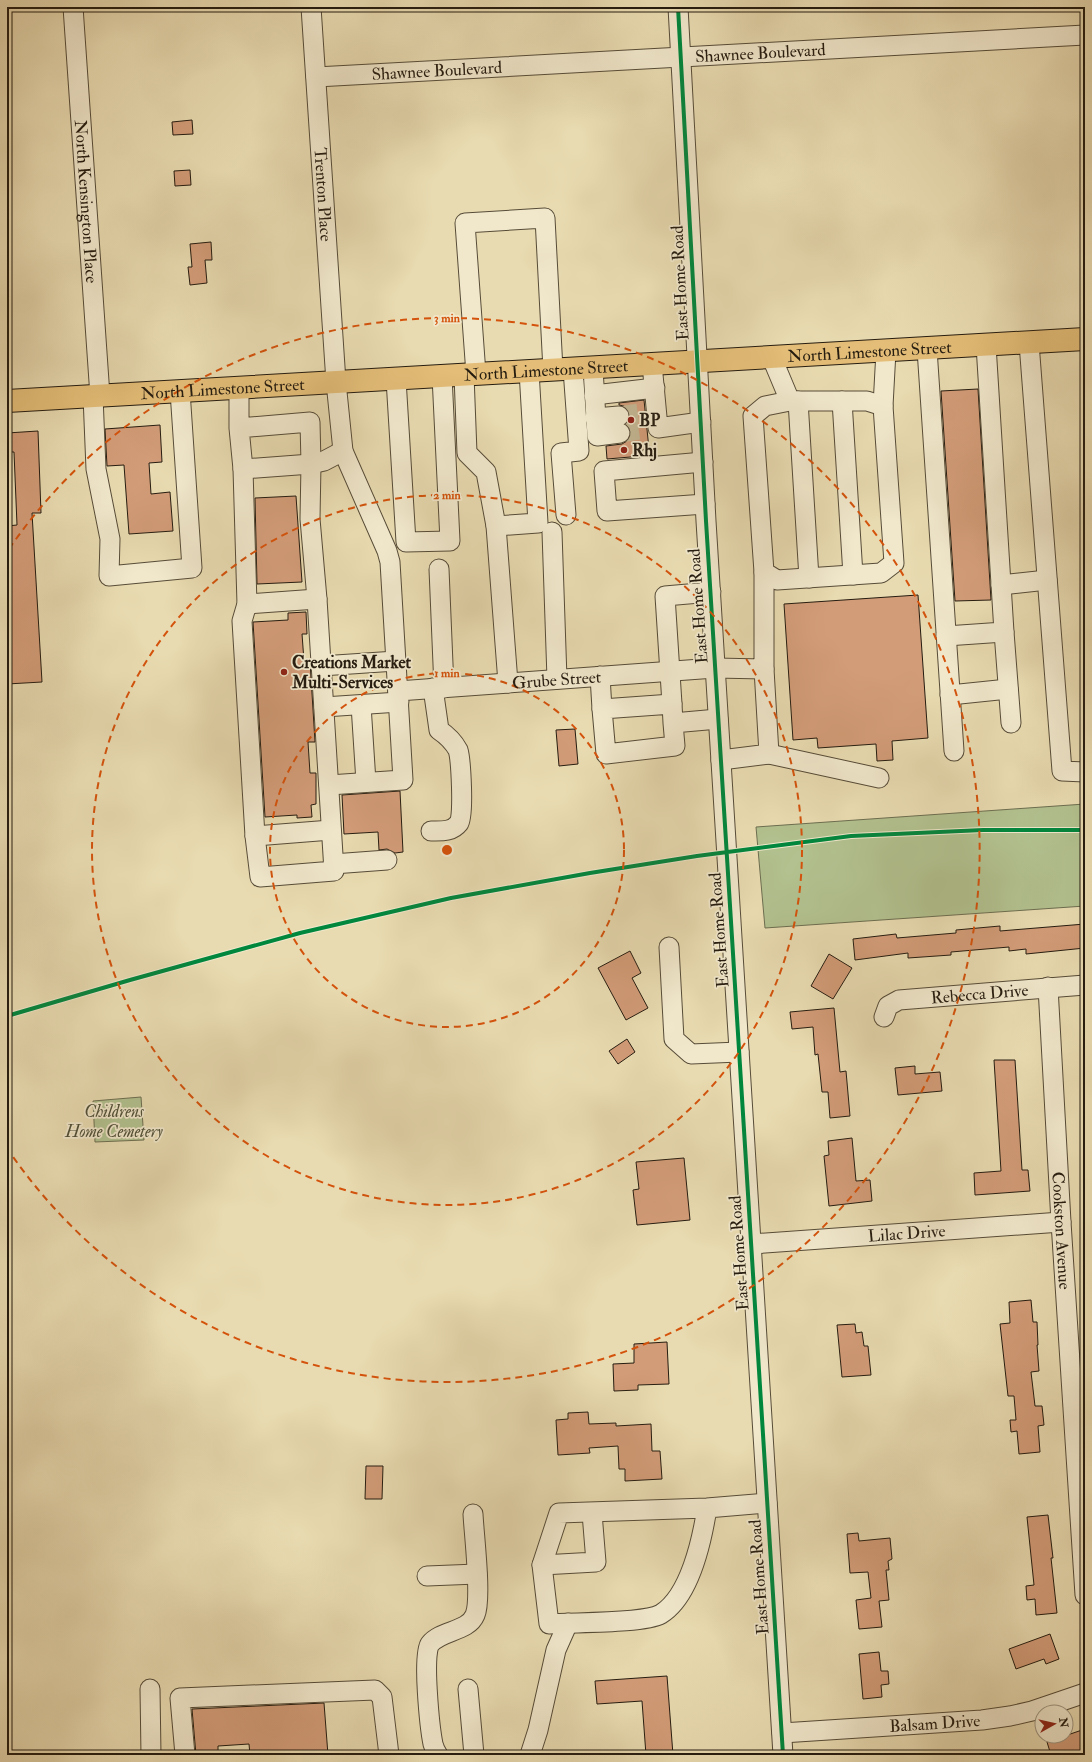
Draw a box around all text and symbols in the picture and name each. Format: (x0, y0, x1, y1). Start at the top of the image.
street label: Shawnee Boulevard (695, 39, 827, 67)
street label: Shawnee Boulevard (371, 56, 503, 84)
street label: North Kensington Place (70, 119, 103, 284)
street label: Trenton Place (310, 147, 337, 242)
street label: East Home Road (666, 224, 694, 341)
text: 3 min (434, 311, 461, 326)
street label: North Limestone Street (787, 336, 953, 367)
street label: North Limestone Street (463, 355, 629, 385)
street label: North Limestone Street (140, 373, 306, 404)
place label: BP (639, 410, 660, 431)
marker: BP (626, 415, 636, 425)
place label: Rhj (632, 440, 657, 462)
marker: Rhj (619, 445, 629, 455)
text: 2 min (433, 488, 461, 503)
street label: East Home Road (683, 547, 712, 664)
place label: Creations Market Multi-Services (291, 652, 412, 693)
text: 1 min (434, 666, 461, 681)
street label: Grube Street (511, 666, 602, 693)
marker: Creations Market Multi-Services (279, 667, 289, 677)
centre of rings (440, 843, 454, 857)
street label: East Home Road (704, 871, 733, 988)
street label: Rebecca Drive (930, 979, 1029, 1008)
park label: Childrens Home Cemetery (64, 1101, 163, 1142)
street label: Cookston Avenue (1048, 1171, 1076, 1290)
street label: East Home Road (724, 1194, 753, 1311)
street label: Lilac Drive (867, 1220, 946, 1246)
street label: East Home Road (744, 1518, 773, 1635)
north arrow (1034, 1704, 1074, 1744)
street label: Balsam Drive (889, 1710, 981, 1737)
text: N (1056, 1716, 1071, 1730)

